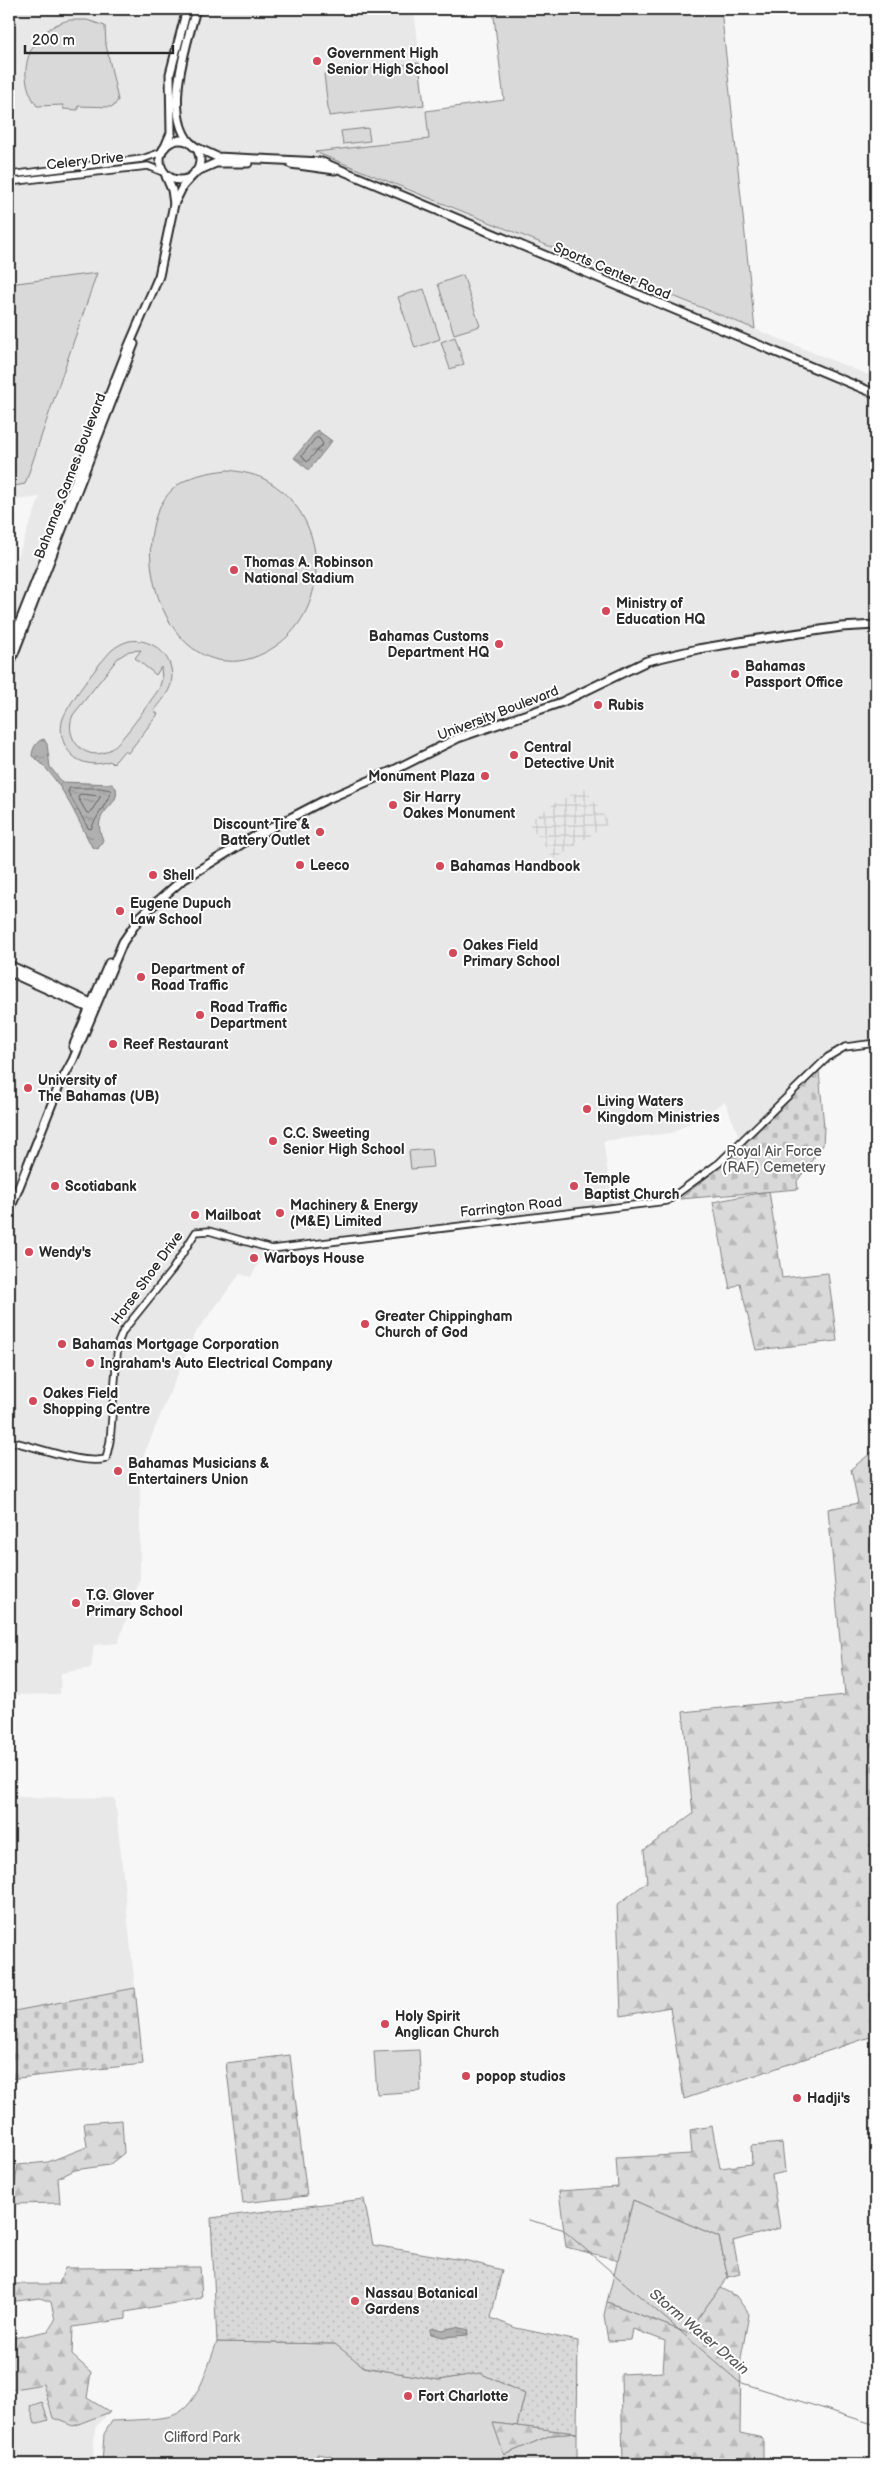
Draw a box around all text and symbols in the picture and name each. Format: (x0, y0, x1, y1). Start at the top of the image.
scale bar (25, 22, 172, 54)
text: 200 m (32, 31, 75, 50)
place label: Government High Senior High School (327, 45, 449, 78)
marker: Government High Senior High School (311, 55, 323, 67)
street label: Celery Drive (46, 148, 124, 174)
street label: Sports Center Road (551, 239, 673, 303)
street label: Bahamas Games Boulevard (31, 391, 109, 561)
place label: Thomas A. Robinson National Stadium (244, 554, 374, 587)
marker: Thomas A. Robinson National Stadium (228, 564, 240, 576)
place label: Ministry of Education HQ (616, 595, 706, 628)
marker: Ministry of Education HQ (600, 605, 612, 617)
place label: Bahamas Customs Department HQ (369, 628, 489, 661)
marker: Bahamas Customs Department HQ (493, 638, 505, 650)
place label: Bahamas Passport Office (745, 658, 843, 691)
marker: Bahamas Passport Office (729, 668, 741, 680)
street label: University Boulevard (435, 682, 561, 744)
place label: Rubis (608, 697, 644, 714)
marker: Rubis (592, 699, 604, 711)
place label: Central Detective Unit (524, 739, 614, 772)
marker: Central Detective Unit (508, 749, 520, 761)
place label: Monument Plaza (368, 768, 475, 785)
marker: Monument Plaza (479, 770, 491, 782)
place label: Sir Harry Oakes Monument (403, 789, 516, 822)
marker: Sir Harry Oakes Monument (387, 799, 399, 811)
place label: Discount Tire & Battery Outlet (213, 816, 310, 849)
marker: Discount Tire & Battery Outlet (314, 826, 326, 838)
place label: Leeco (310, 857, 350, 874)
place label: Bahamas Handbook (450, 858, 581, 875)
marker: Leeco (294, 859, 306, 871)
marker: Bahamas Handbook (434, 860, 446, 872)
place label: Shell (163, 867, 194, 884)
marker: Shell (147, 869, 159, 881)
place label: Eugene Dupuch Law School (130, 895, 231, 928)
marker: Eugene Dupuch Law School (114, 905, 126, 917)
place label: Oakes Field Primary School (463, 937, 560, 970)
marker: Oakes Field Primary School (447, 947, 459, 959)
place label: Department of Road Traffic (151, 961, 245, 994)
marker: Department of Road Traffic (135, 971, 147, 983)
place label: Road Traffic Department (210, 999, 288, 1032)
marker: Road Traffic Department (194, 1009, 206, 1021)
place label: Reef Restaurant (123, 1036, 229, 1053)
marker: Reef Restaurant (107, 1038, 119, 1050)
place label: University of The Bahamas (UB) (38, 1072, 160, 1105)
marker: University of The Bahamas (UB) (22, 1082, 34, 1094)
place label: Living Waters Kingdom Ministries (597, 1093, 720, 1126)
marker: Living Waters Kingdom Ministries (581, 1103, 593, 1115)
place label: C.C. Sweeting Senior High School (283, 1125, 405, 1158)
marker: C.C. Sweeting Senior High School (267, 1135, 279, 1147)
park label: Royal Air Force (RAF) Cemetery (722, 1143, 826, 1176)
place label: Temple Baptist Church (584, 1170, 679, 1203)
place label: Scotiabank (65, 1178, 137, 1195)
marker: Scotiabank (49, 1180, 61, 1192)
marker: Temple Baptist Church (568, 1180, 580, 1192)
street label: Farrington Road (459, 1193, 563, 1221)
place label: Machinery & Energy (M&E) Limited (290, 1197, 419, 1230)
place label: Mailboat (205, 1207, 261, 1224)
marker: Machinery & Energy (M&E) Limited (274, 1207, 286, 1219)
marker: Mailboat (189, 1209, 201, 1221)
street label: Horse Shoe Drive (107, 1228, 187, 1328)
place label: Wendy's (39, 1244, 91, 1261)
marker: Wendy's (23, 1246, 35, 1258)
place label: Warboys House (264, 1250, 364, 1267)
marker: Warboys House (248, 1252, 260, 1264)
place label: Greater Chippingham Church of God (375, 1308, 512, 1341)
marker: Greater Chippingham Church of God (359, 1318, 371, 1330)
place label: Bahamas Mortgage Corporation (72, 1336, 279, 1353)
marker: Bahamas Mortgage Corporation (56, 1338, 68, 1350)
place label: Ingraham's Auto Electrical Company (100, 1355, 333, 1372)
marker: Ingraham's Auto Electrical Company (84, 1357, 96, 1369)
place label: Oakes Field Shopping Centre (43, 1385, 150, 1418)
marker: Oakes Field Shopping Centre (27, 1395, 39, 1407)
place label: Bahamas Musicians & Entertainers Union (128, 1455, 269, 1488)
marker: Bahamas Musicians & Entertainers Union (112, 1465, 124, 1477)
place label: T.G. Glover Primary School (86, 1587, 183, 1620)
marker: T.G. Glover Primary School (70, 1597, 82, 1609)
place label: Holy Spirit Anglican Church (394, 2008, 499, 2041)
marker: Holy Spirit Anglican Church (379, 2018, 391, 2030)
place label: popop studios (476, 2068, 566, 2085)
marker: popop studios (460, 2070, 472, 2082)
place label: Hadji's (807, 2090, 850, 2107)
marker: Hadji's (791, 2092, 803, 2104)
place label: Nassau Botanical Gardens (365, 2285, 478, 2318)
water label: Storm Water Drain (645, 2285, 753, 2379)
marker: Nassau Botanical Gardens (349, 2295, 361, 2307)
place label: Fort Charlotte (418, 2388, 508, 2405)
marker: Fort Charlotte (402, 2390, 414, 2402)
park label: Clifford Park (164, 2429, 240, 2446)

